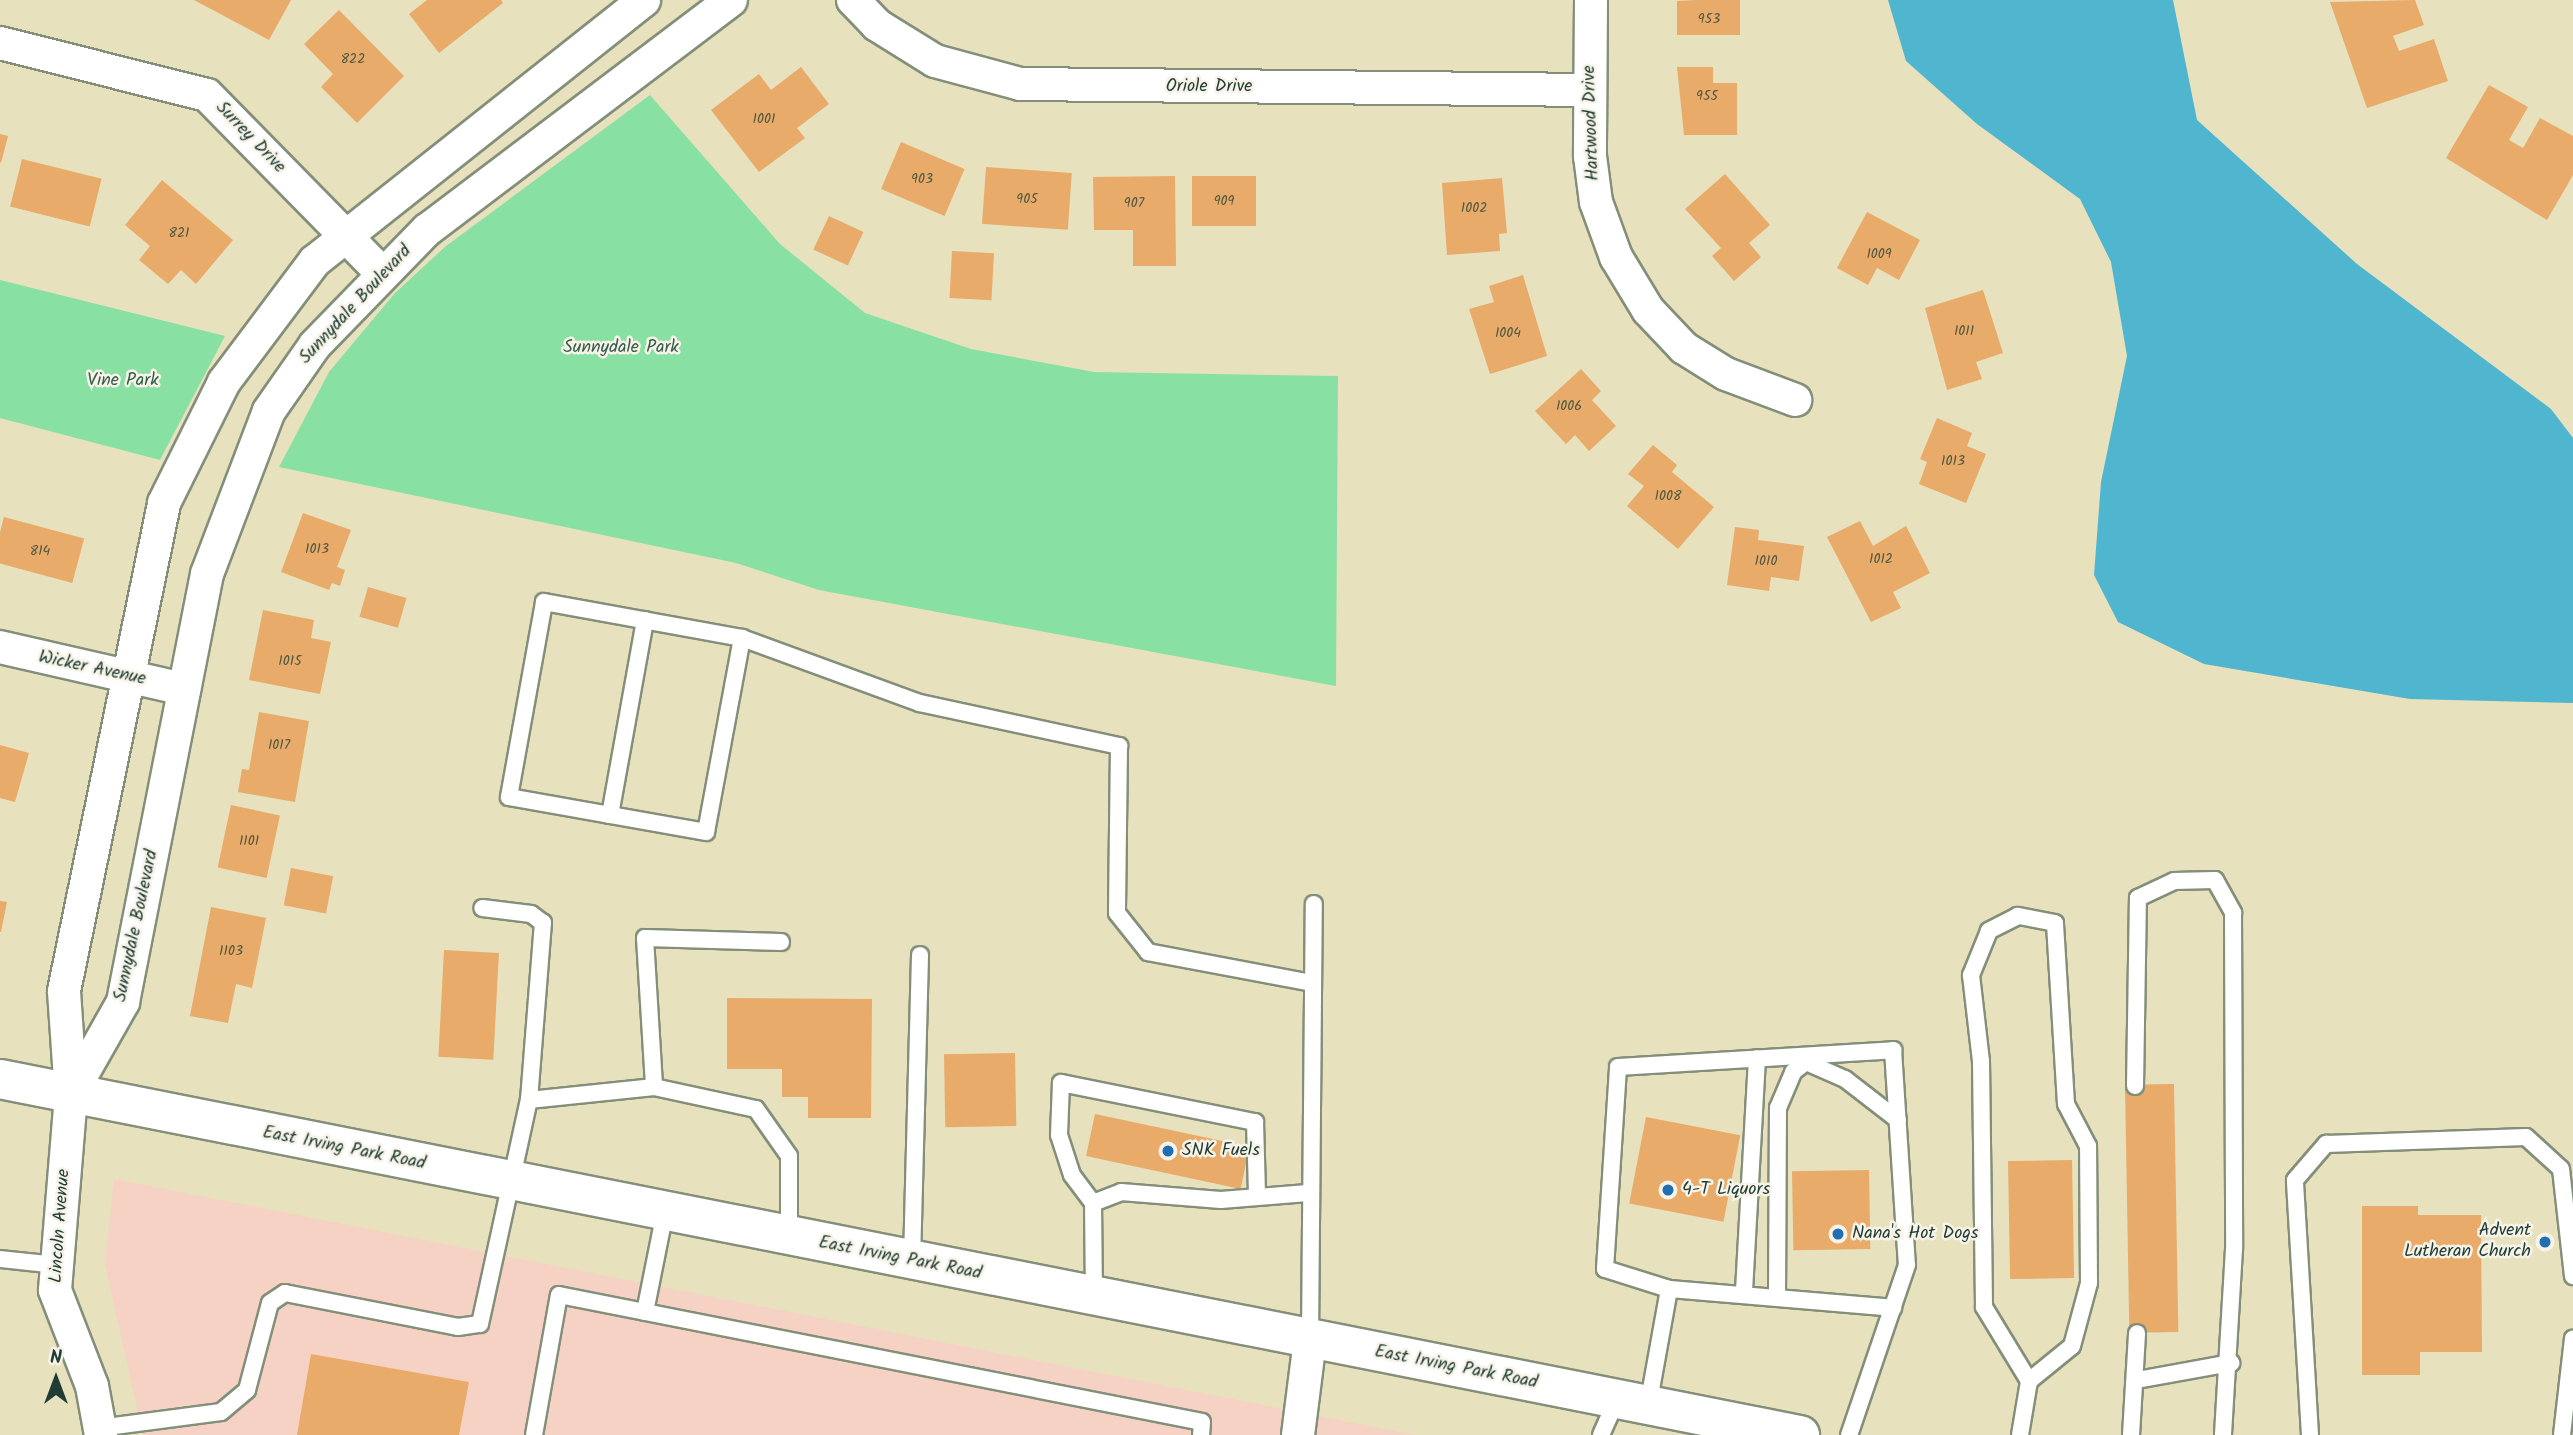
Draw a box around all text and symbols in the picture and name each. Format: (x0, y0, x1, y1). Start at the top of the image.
house number: 953 (1698, 11, 1720, 27)
house number: 822 (341, 51, 365, 67)
street label: Hartwood Drive (1579, 65, 1605, 181)
street label: Oriole Drive (1166, 76, 1252, 98)
house number: 955 (1696, 88, 1718, 104)
street label: Surrey Drive (210, 98, 290, 178)
house number: 1001 (753, 111, 775, 127)
house number: 903 (911, 171, 933, 187)
house number: 905 (1016, 191, 1038, 207)
house number: 909 (1214, 193, 1234, 209)
house number: 907 (1124, 195, 1144, 211)
house number: 1002 (1461, 200, 1487, 216)
house number: 821 (169, 225, 189, 241)
street label: Sunnydale Boulevard (295, 241, 417, 369)
house number: 1009 (1866, 246, 1892, 262)
house number: 1011 (1954, 323, 1974, 339)
house number: 1004 (1495, 325, 1521, 341)
park label: Sunnydale Park (563, 337, 679, 359)
park label: Vine Park (87, 370, 159, 392)
house number: 1006 (1556, 398, 1582, 414)
house number: 1013 (1941, 453, 1965, 469)
house number: 1008 (1655, 488, 1681, 504)
house number: 1013 (305, 541, 329, 557)
house number: 814 (30, 543, 50, 559)
house number: 1012 (1869, 551, 1893, 567)
house number: 1010 (1755, 553, 1777, 569)
street label: Wicker Avenue (36, 647, 148, 691)
house number: 1015 (278, 653, 302, 669)
house number: 1017 (268, 737, 290, 753)
house number: 1101 (239, 833, 259, 849)
street label: Sunnydale Boulevard (110, 848, 164, 1004)
house number: 1103 (219, 943, 243, 959)
street label: East Irving Park Road (261, 1123, 427, 1175)
place label: SNK Fuels (1182, 1140, 1260, 1162)
marker: SNK Fuels (1160, 1143, 1176, 1159)
street label: Lincoln Avenue (46, 1168, 76, 1284)
place label: 4-T Liquors (1682, 1179, 1770, 1201)
marker: 4-T Liquors (1660, 1182, 1676, 1198)
place label: Advent Lutheran Church (2404, 1221, 2531, 1264)
place label: Nana's Hot Dogs (1852, 1223, 1979, 1245)
marker: Nana's Hot Dogs (1830, 1226, 1846, 1242)
street label: East Irving Park Road (817, 1233, 983, 1285)
marker: Advent Lutheran Church (2537, 1234, 2553, 1250)
street label: East Irving Park Road (1373, 1342, 1539, 1394)
text: N (50, 1343, 62, 1373)
north arrow (21, 1344, 91, 1414)

